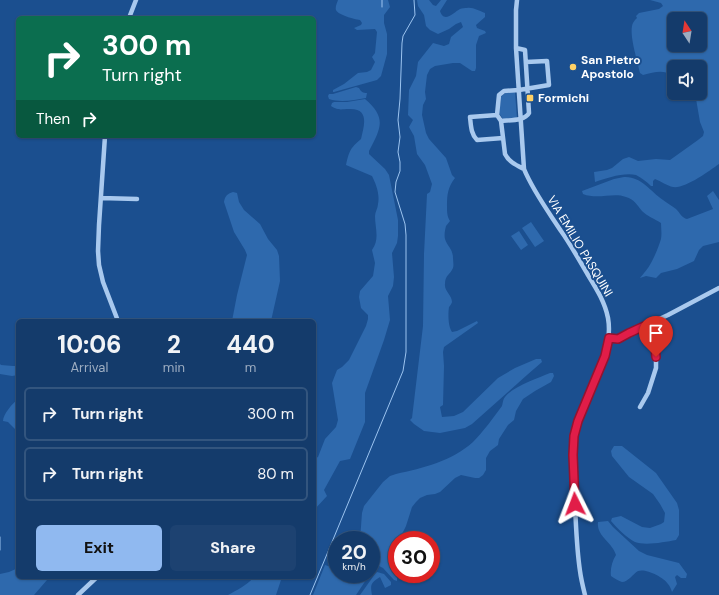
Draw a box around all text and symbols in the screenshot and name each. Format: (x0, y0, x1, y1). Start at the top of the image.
north arrow (667, 12, 707, 52)
map controls (667, 12, 707, 100)
text: 300 m (102, 27, 191, 64)
icon: right (36, 32, 88, 84)
place label: San Pietro Apostolo (581, 52, 641, 82)
button: sound (667, 60, 707, 100)
marker: San Pietro Apostolo (568, 62, 578, 72)
text: Turn right (102, 63, 182, 87)
place label: Formichi (538, 90, 589, 106)
marker: Formichi (525, 93, 535, 103)
icon: right (78, 108, 100, 130)
text: Then (36, 109, 70, 129)
street label: VIA EMILIO PASQUINI (543, 193, 617, 299)
pin (639, 316, 673, 357)
icon: arrive (645, 322, 667, 344)
text: 10:06 (57, 329, 122, 360)
text: 2 (167, 329, 181, 360)
text: 440 (226, 329, 275, 360)
text: Arrival (70, 359, 108, 376)
text: min (163, 359, 185, 376)
text: m (245, 359, 256, 376)
icon: right (38, 403, 60, 425)
text: Turn right (72, 404, 143, 424)
text: 300 m (247, 404, 294, 424)
icon: right (38, 463, 60, 485)
text: Turn right (72, 464, 143, 484)
text: 80 m (257, 464, 294, 484)
position arrow (554, 483, 596, 525)
button: Exit (36, 525, 162, 571)
button: Share (170, 525, 296, 571)
speed limit sign: 30 (388, 531, 440, 583)
text: 20 (341, 539, 367, 565)
text: km/h (342, 560, 366, 573)

